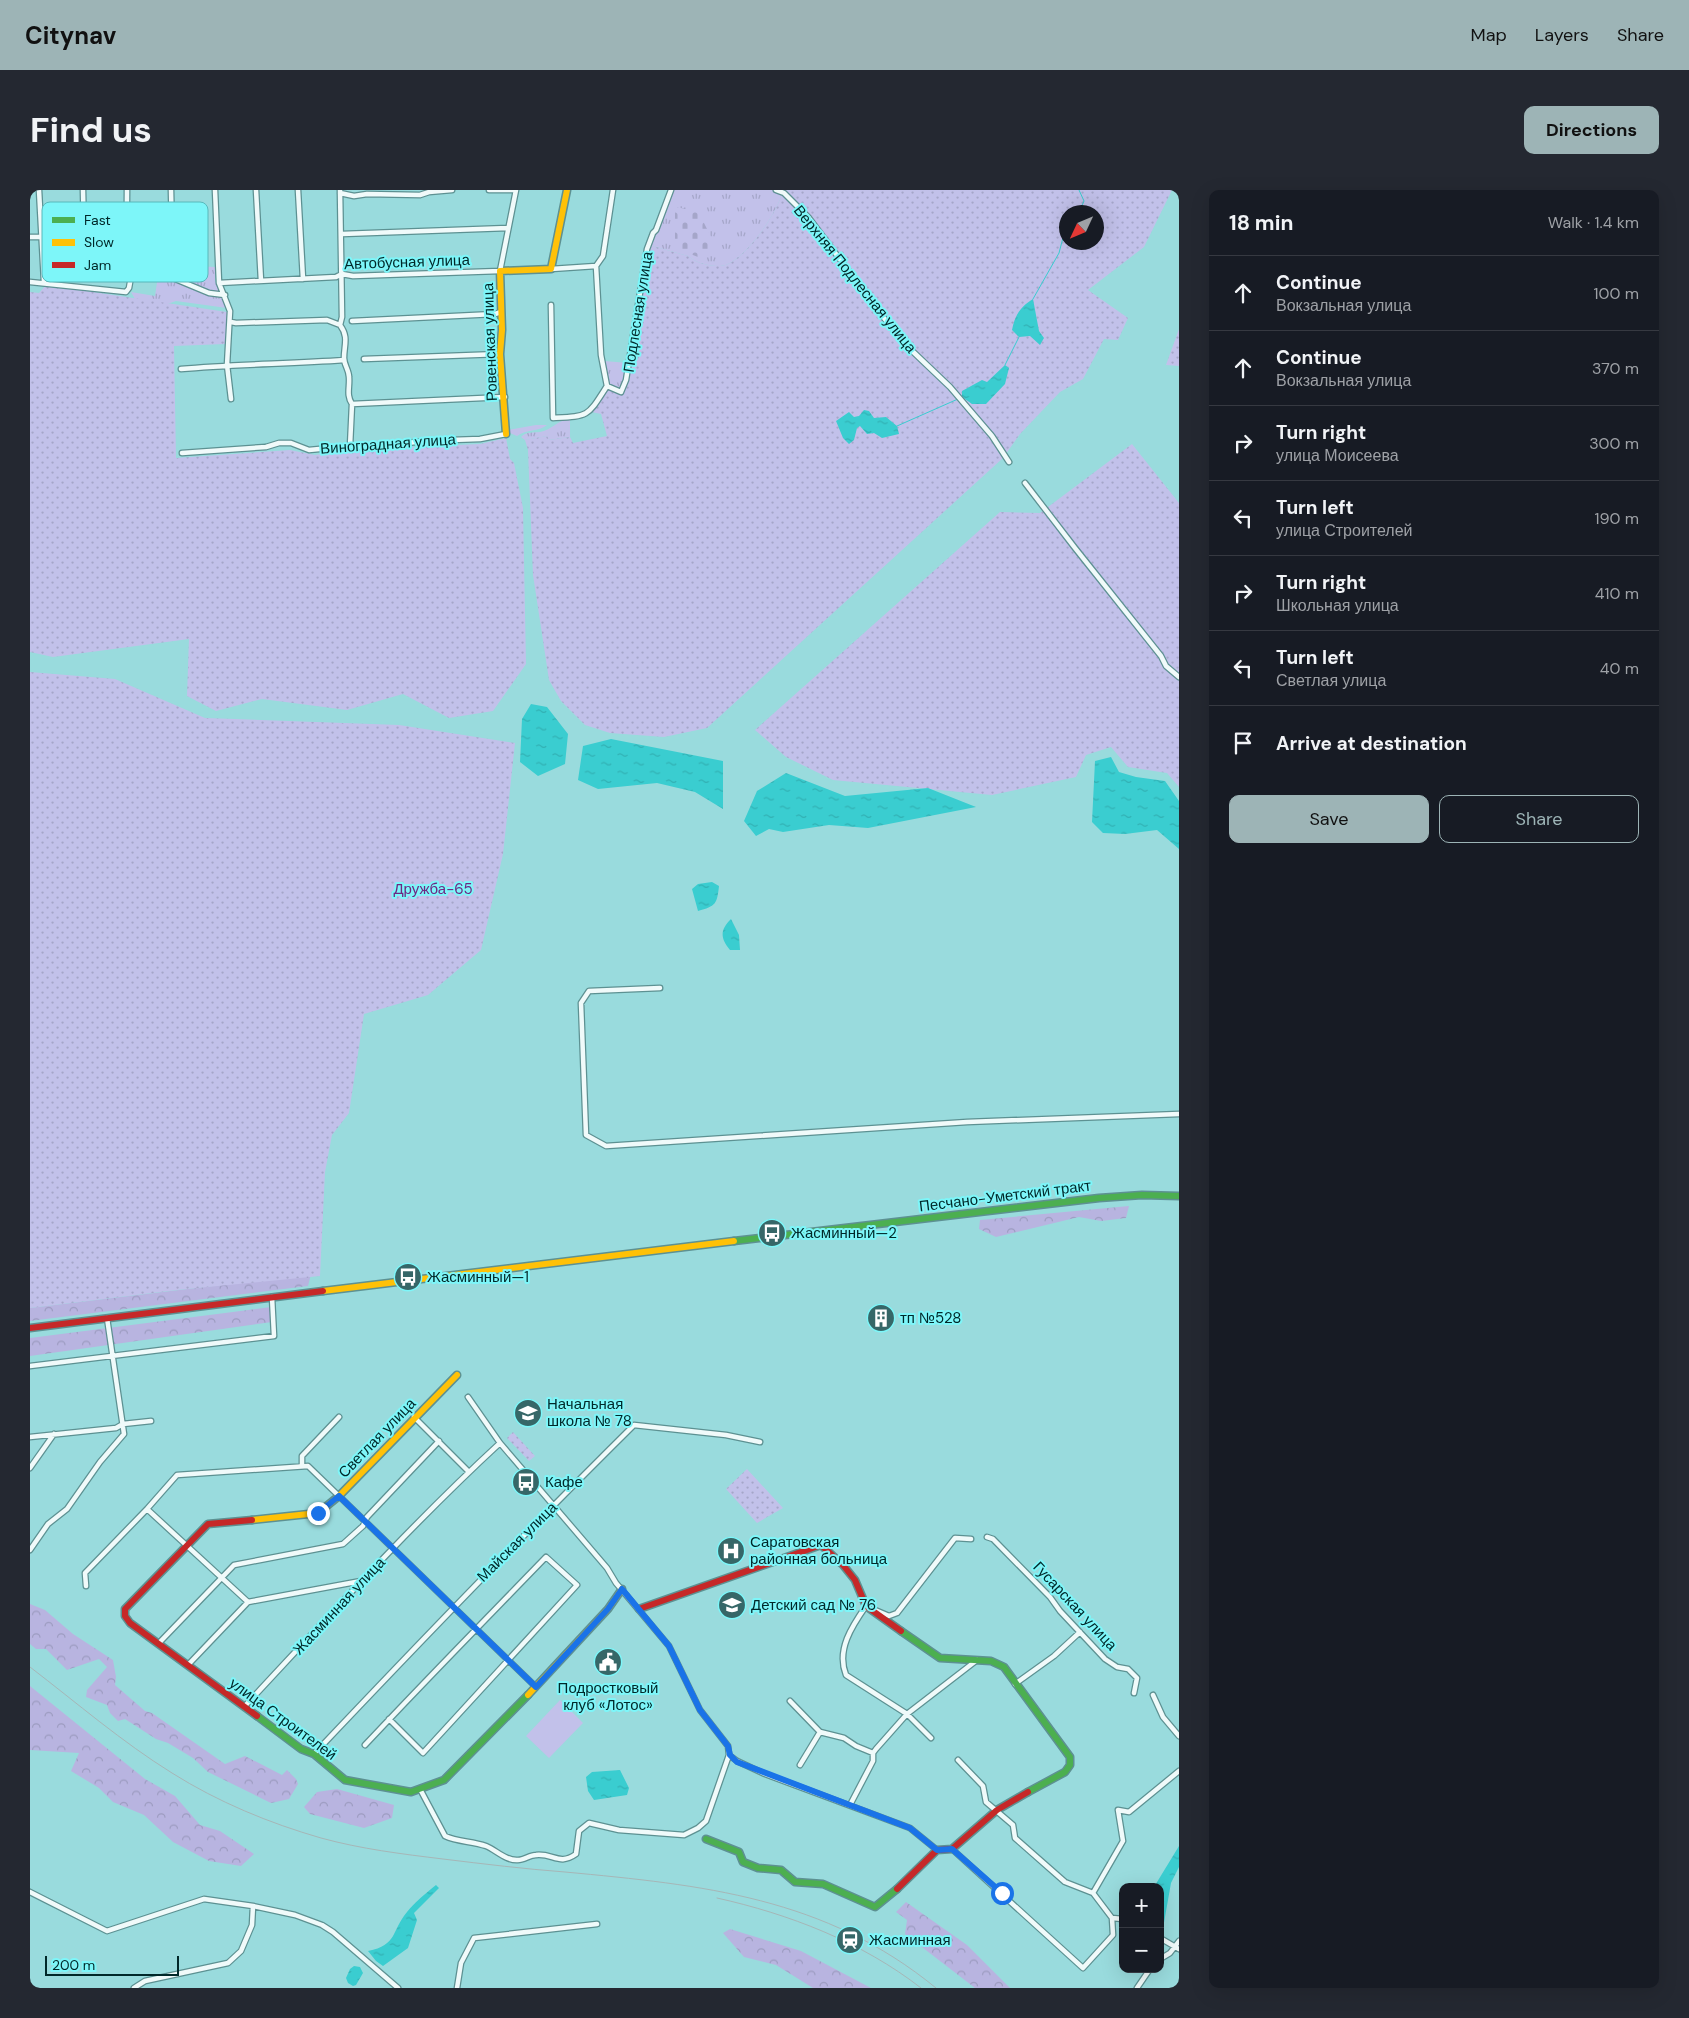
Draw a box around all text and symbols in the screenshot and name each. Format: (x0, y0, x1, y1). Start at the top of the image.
text: Citynav (25, 20, 116, 51)
text: Map (1471, 23, 1507, 47)
text: Layers (1535, 23, 1589, 47)
text: Share (1617, 23, 1664, 47)
button: Directions (1524, 106, 1659, 154)
text: Find us (30, 107, 152, 153)
street label: Верхняя Подлесная улица (789, 201, 921, 358)
legend (42, 202, 208, 282)
north arrow (1059, 205, 1104, 250)
text: 18 min (1229, 209, 1293, 237)
text: Fast (84, 211, 111, 229)
text: Walk · 1.4 km (1548, 212, 1639, 233)
text: Slow (84, 233, 114, 251)
street label: Подлесная улица (619, 249, 658, 374)
street label: Автобусная улица (344, 250, 471, 274)
text: Jam (84, 256, 111, 274)
text: Continue (1276, 270, 1362, 295)
icon: ahead (1229, 279, 1257, 307)
street label: Ровенская улица (478, 282, 502, 401)
text: 100 m (1594, 283, 1639, 304)
text: Вокзальная улица (1276, 295, 1411, 316)
text: Continue (1276, 345, 1362, 370)
icon: ahead (1229, 354, 1257, 382)
text: 370 m (1592, 358, 1639, 379)
text: Вокзальная улица (1276, 370, 1411, 391)
text: Turn right (1276, 420, 1366, 445)
street label: Виноградная улица (320, 429, 457, 459)
icon: right (1229, 429, 1257, 457)
text: 300 m (1589, 433, 1639, 454)
text: улица Моисеева (1276, 445, 1399, 466)
text: Turn left (1276, 495, 1354, 520)
icon: left (1229, 504, 1257, 532)
text: 190 m (1595, 508, 1639, 529)
text: улица Строителей (1276, 520, 1413, 541)
text: Turn right (1276, 570, 1366, 595)
icon: right (1229, 579, 1257, 607)
text: 410 m (1595, 583, 1639, 604)
text: Школьная улица (1276, 595, 1399, 616)
text: Turn left (1276, 645, 1354, 670)
icon: left (1229, 654, 1257, 682)
text: 40 m (1600, 658, 1639, 679)
text: Светлая улица (1276, 670, 1386, 691)
icon: arrive (1229, 729, 1257, 757)
text: Arrive at destination (1276, 731, 1467, 756)
button: Save (1229, 795, 1429, 843)
button: Share (1439, 795, 1639, 843)
park label: Дружба-65 (393, 879, 473, 899)
street label: Песчано-Уметский тракт (918, 1176, 1092, 1216)
bus stop icon: Жасминный—2 (757, 1218, 787, 1248)
place label: Жасминный—2 (791, 1223, 897, 1243)
bus stop icon: Жасминный—1 (393, 1262, 423, 1292)
place label: Жасминный—1 (427, 1267, 529, 1287)
building icon: тп №528 (866, 1303, 896, 1333)
place label: тп №528 (900, 1308, 961, 1328)
street label: Светлая улица (334, 1393, 421, 1482)
place label: Начальная школа № 78 (547, 1394, 632, 1431)
school or university icon: Начальная школа № 78 (513, 1398, 543, 1428)
bus stop icon: Кафе (511, 1467, 541, 1497)
place label: Кафе (545, 1472, 583, 1492)
street label: Майская улица (473, 1497, 562, 1586)
route end (307, 1502, 330, 1525)
place label: Саратовская районная больница (750, 1532, 888, 1569)
hospital icon: Саратовская районная больница (716, 1536, 746, 1566)
street label: Жасминная улица (288, 1552, 390, 1659)
street label: Гусарская улица (1029, 1557, 1122, 1655)
school or university icon: Детский сад № 76 (717, 1590, 747, 1620)
place label: Детский сад № 76 (751, 1595, 876, 1615)
public building icon: Подростковый клуб «Лотос» (593, 1647, 623, 1677)
street label: улица Строителей (225, 1673, 341, 1765)
place label: Подростковый клуб «Лотос» (558, 1678, 658, 1715)
route start (991, 1882, 1014, 1905)
map controls (1119, 1883, 1164, 1973)
button: + (1119, 1883, 1164, 1928)
station icon: Жасминная (835, 1925, 865, 1955)
button: − (1119, 1928, 1164, 1973)
place label: Жасминная (869, 1930, 951, 1950)
scale bar (45, 1953, 179, 1976)
text: 200 m (52, 1956, 95, 1974)

